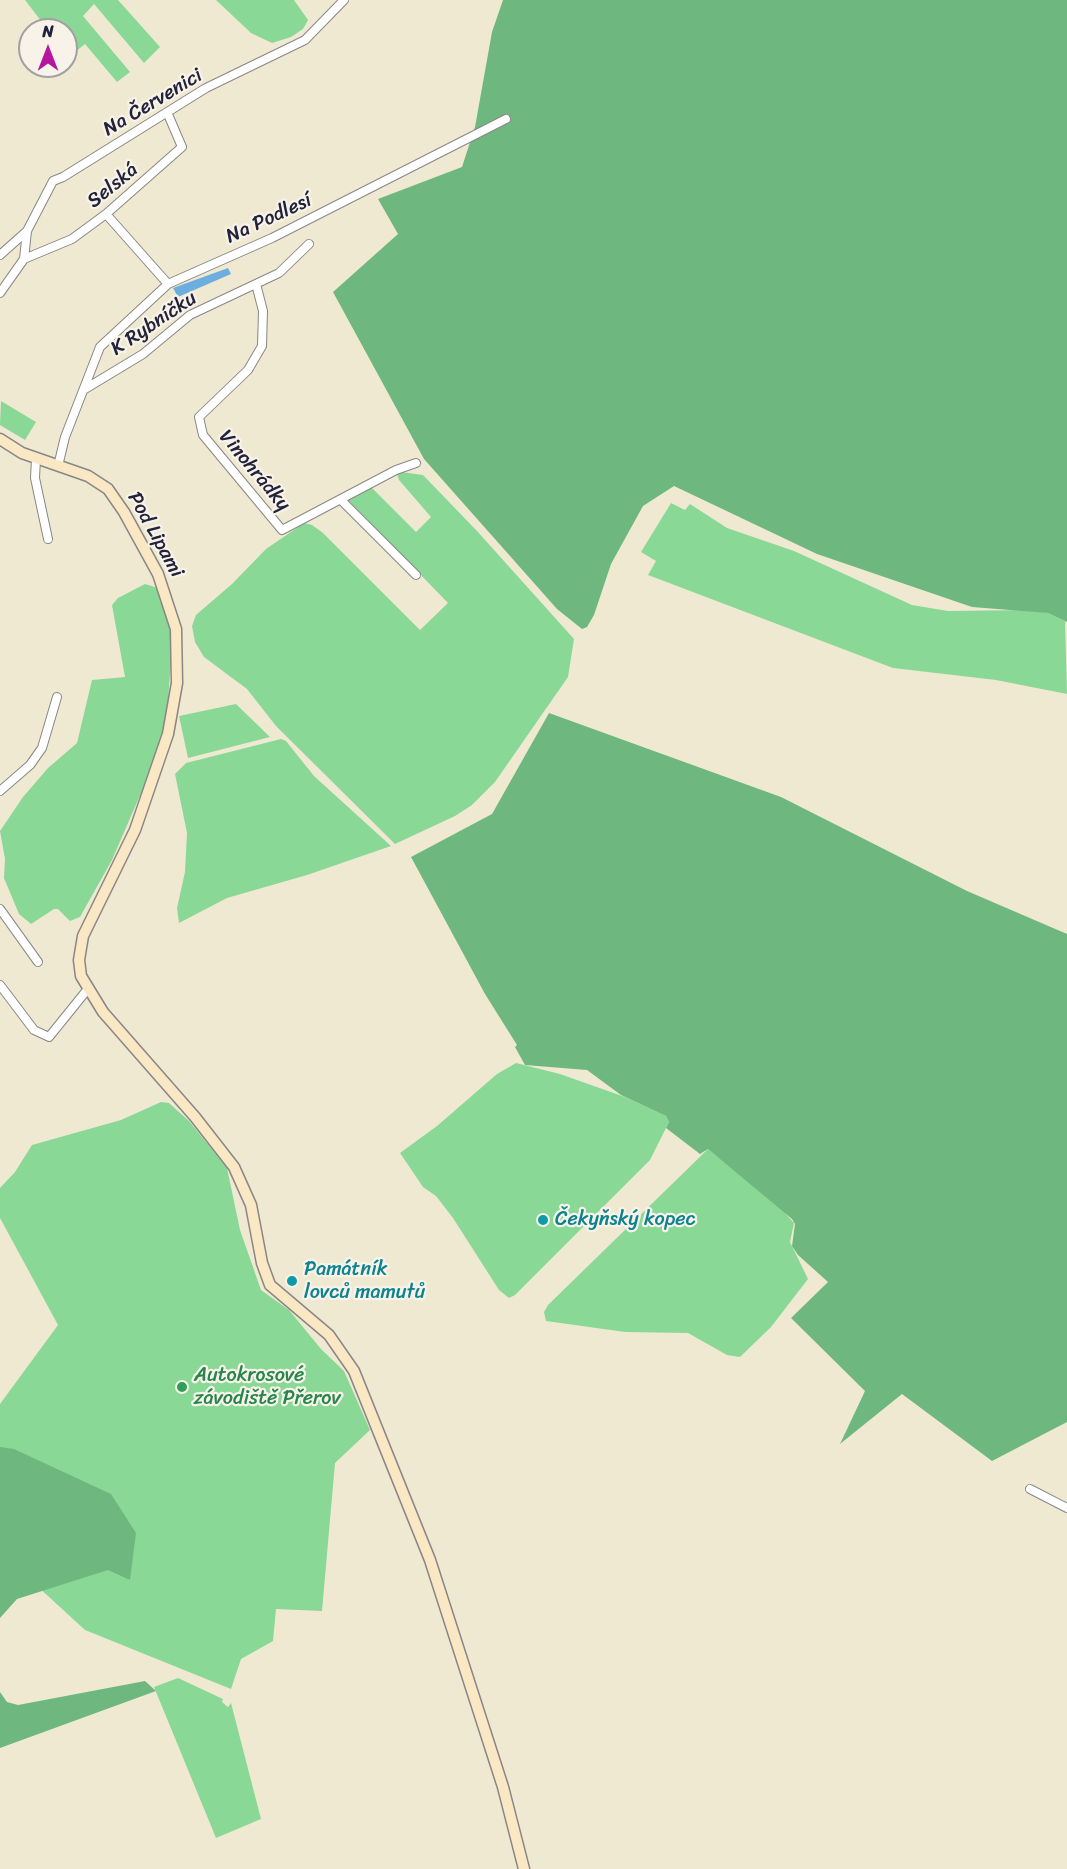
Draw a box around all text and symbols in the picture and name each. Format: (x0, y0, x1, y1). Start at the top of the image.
text: N (42, 17, 54, 46)
north arrow (18, 18, 78, 78)
street label: Na Červenici (99, 64, 207, 142)
street label: Selská (83, 158, 143, 214)
street label: Na Podlesí (222, 189, 316, 249)
street label: K Rybníčku (107, 287, 201, 361)
street label: Vinohrádky (213, 426, 295, 516)
street label: Pod Lipami (122, 488, 188, 582)
place label: Čekyňský kopec (555, 1208, 696, 1232)
marker: Čekyňský kopec (536, 1213, 550, 1227)
place label: Památník lovců mamutů (304, 1258, 425, 1305)
marker: Památník lovců mamutů (285, 1274, 299, 1288)
place label: Autokrosové závodiště Přerov (194, 1364, 341, 1411)
marker: Autokrosové závodiště Přerov (175, 1380, 189, 1394)

